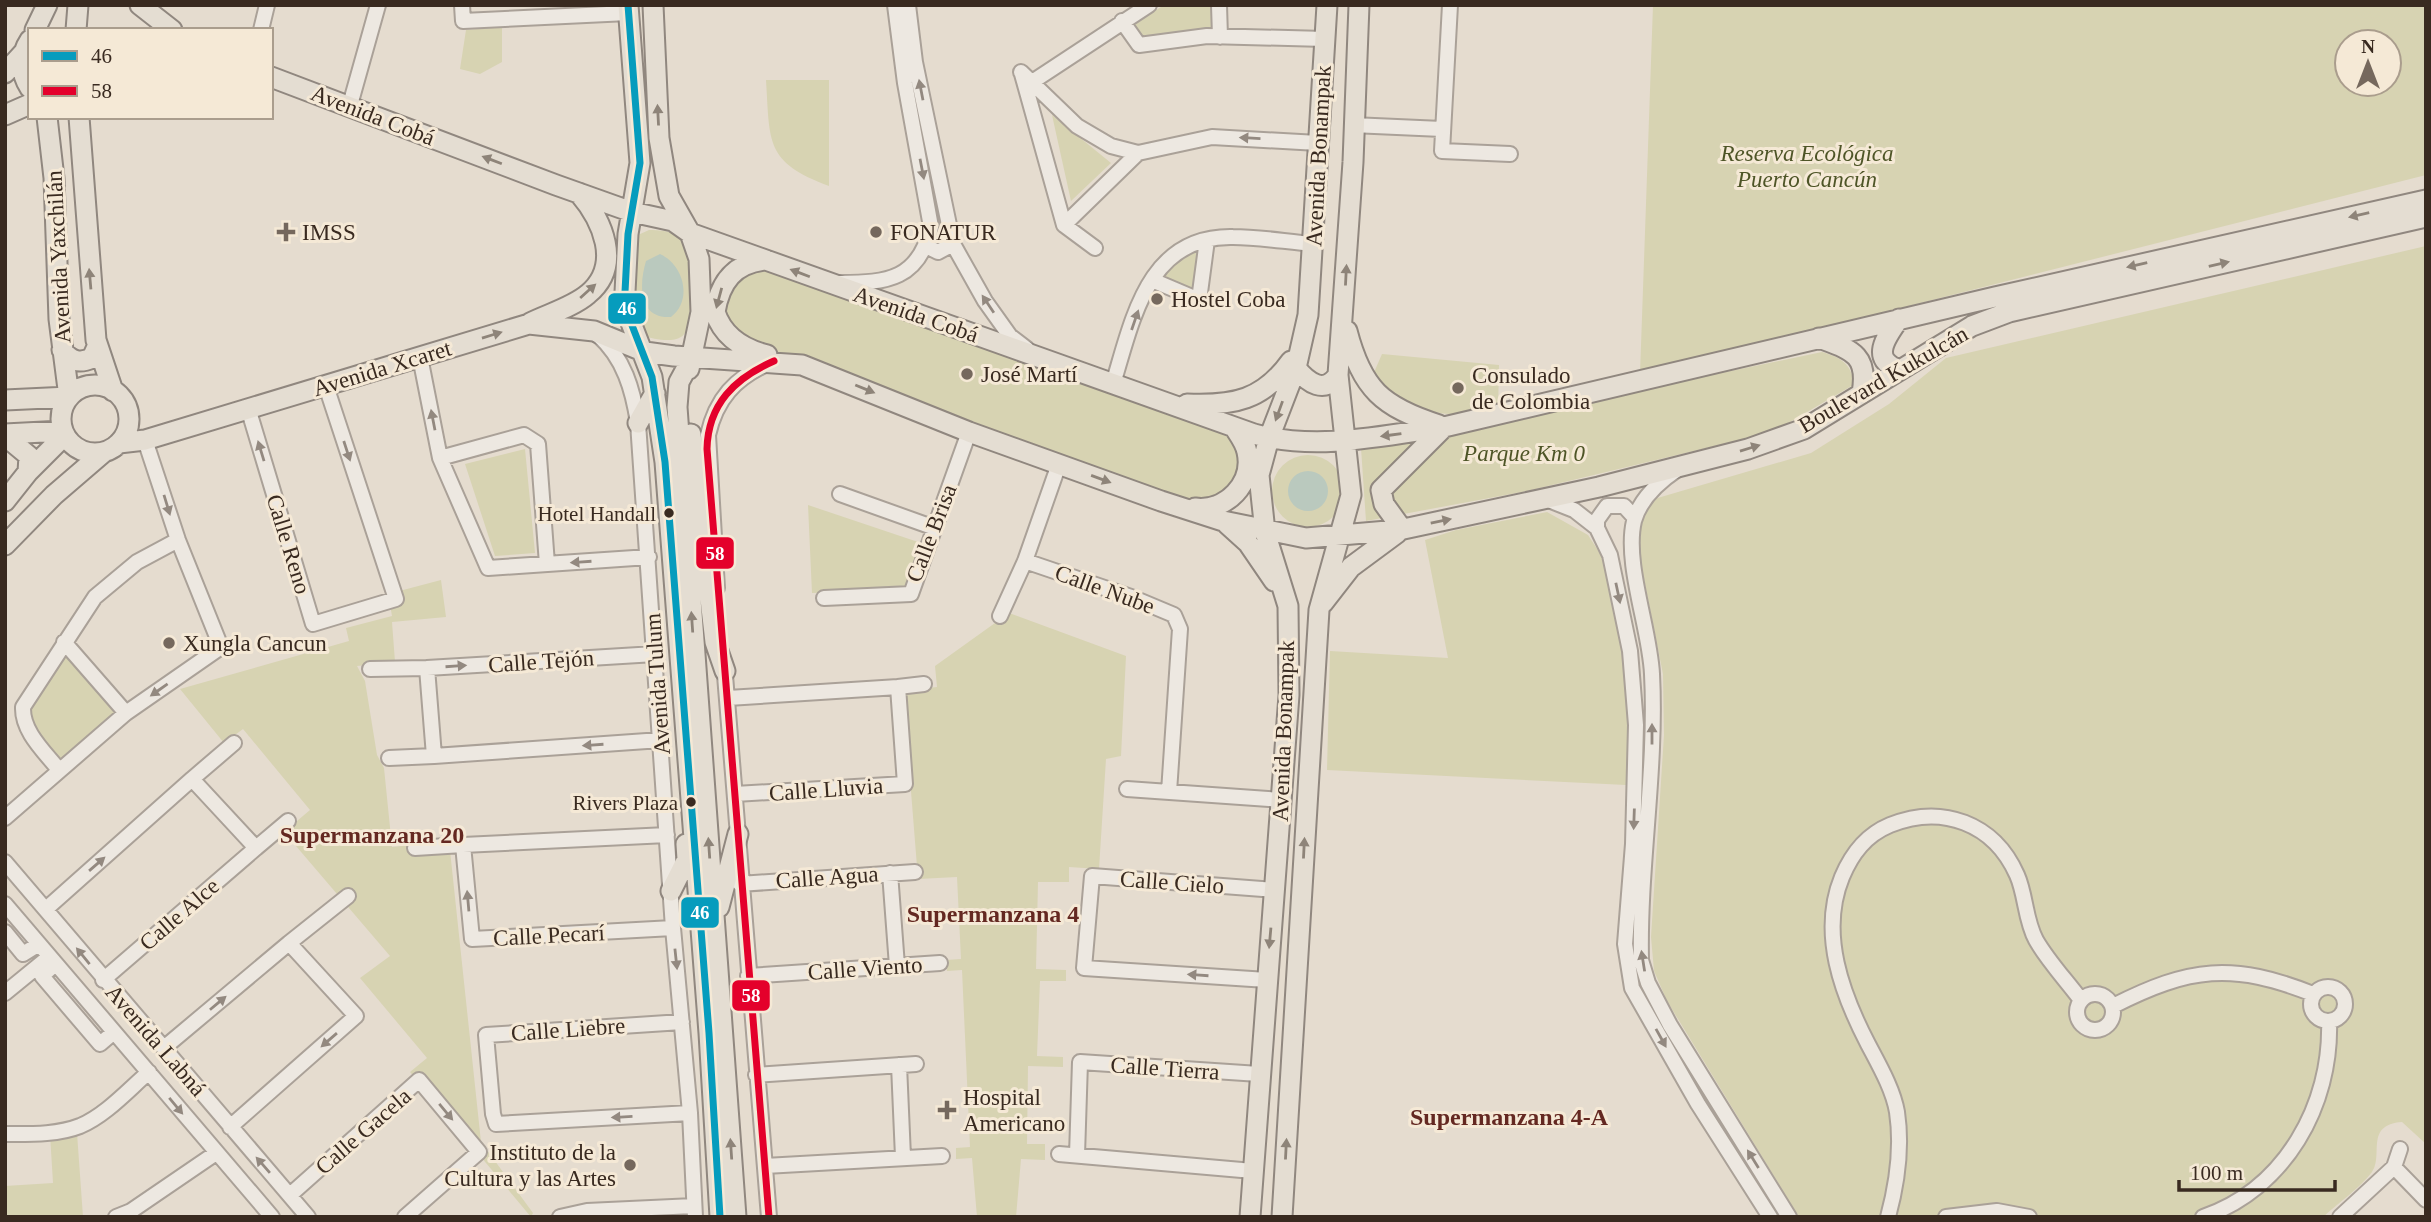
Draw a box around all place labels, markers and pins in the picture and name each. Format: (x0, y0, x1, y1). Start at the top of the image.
place label: IMSS (302, 220, 356, 245)
place label: FONATUR (890, 220, 997, 245)
marker: IMSS (276, 222, 296, 242)
marker: FONATUR (868, 224, 884, 240)
place label: Hostel Coba (1171, 287, 1285, 312)
marker: Hostel Coba (1149, 291, 1165, 307)
place label: José Martí (981, 362, 1078, 387)
place label: Consulado de Colombia (1472, 363, 1590, 414)
marker: José Martí (959, 366, 975, 382)
marker: Consulado de Colombia (1450, 380, 1466, 396)
place label: Hotel Handall (538, 502, 656, 526)
marker: Hotel Handall (662, 506, 676, 520)
place label: Xungla Cancun (183, 631, 327, 656)
marker: Xungla Cancun (161, 635, 177, 651)
place label: Rivers Plaza (572, 791, 679, 815)
marker: Rivers Plaza (684, 795, 698, 809)
place label: Hospital Americano (963, 1085, 1065, 1136)
marker: Hospital Americano (937, 1100, 957, 1120)
place label: Instituto de la Cultura y las Artes (444, 1140, 616, 1191)
marker: Instituto de la Cultura y las Artes (622, 1157, 638, 1173)

